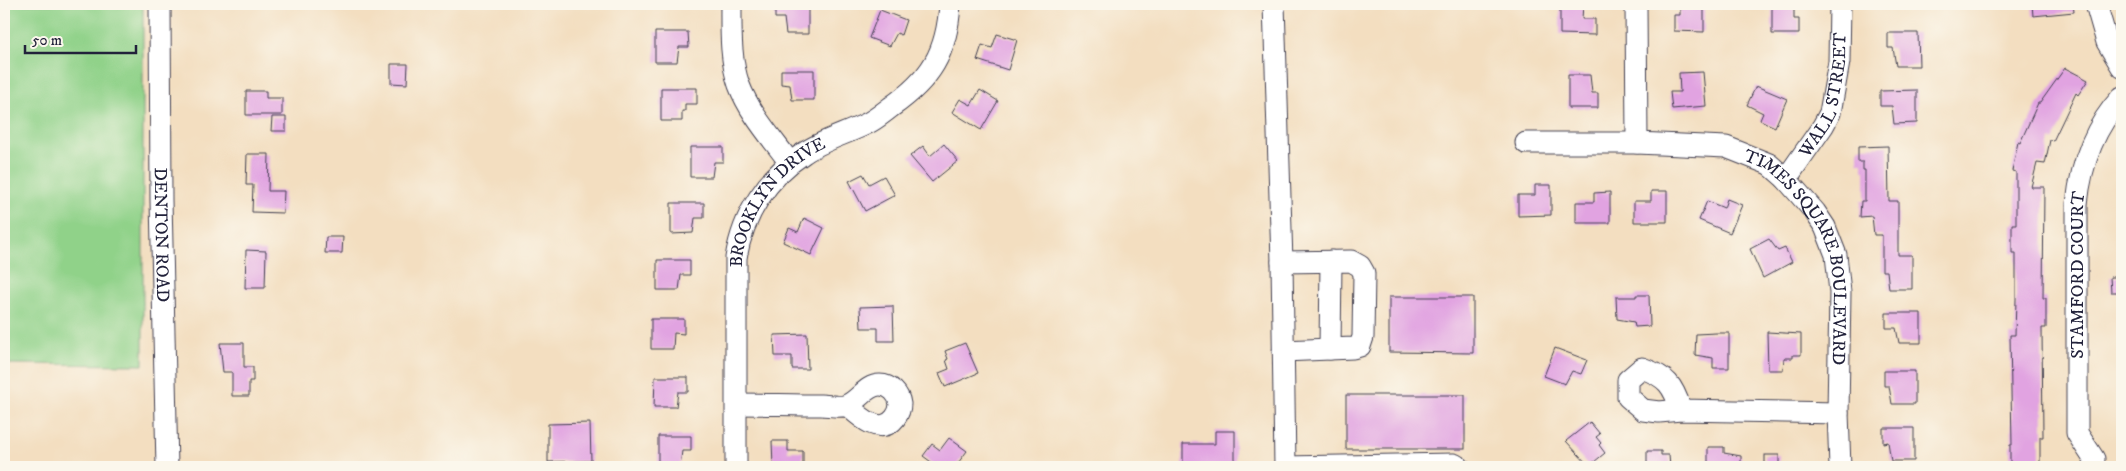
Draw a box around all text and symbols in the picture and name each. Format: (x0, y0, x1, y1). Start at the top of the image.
scale bar (25, 22, 136, 54)
text: 50 m (32, 31, 62, 50)
street label: WALL STREET (1794, 32, 1852, 163)
street label: BROOKLYN DRIVE (726, 133, 829, 267)
street label: TIMES SQUARE BOULEVARD (1741, 145, 1850, 365)
street label: DENTON ROAD (149, 168, 173, 303)
street label: STAMFORD COURT (2067, 190, 2090, 359)

